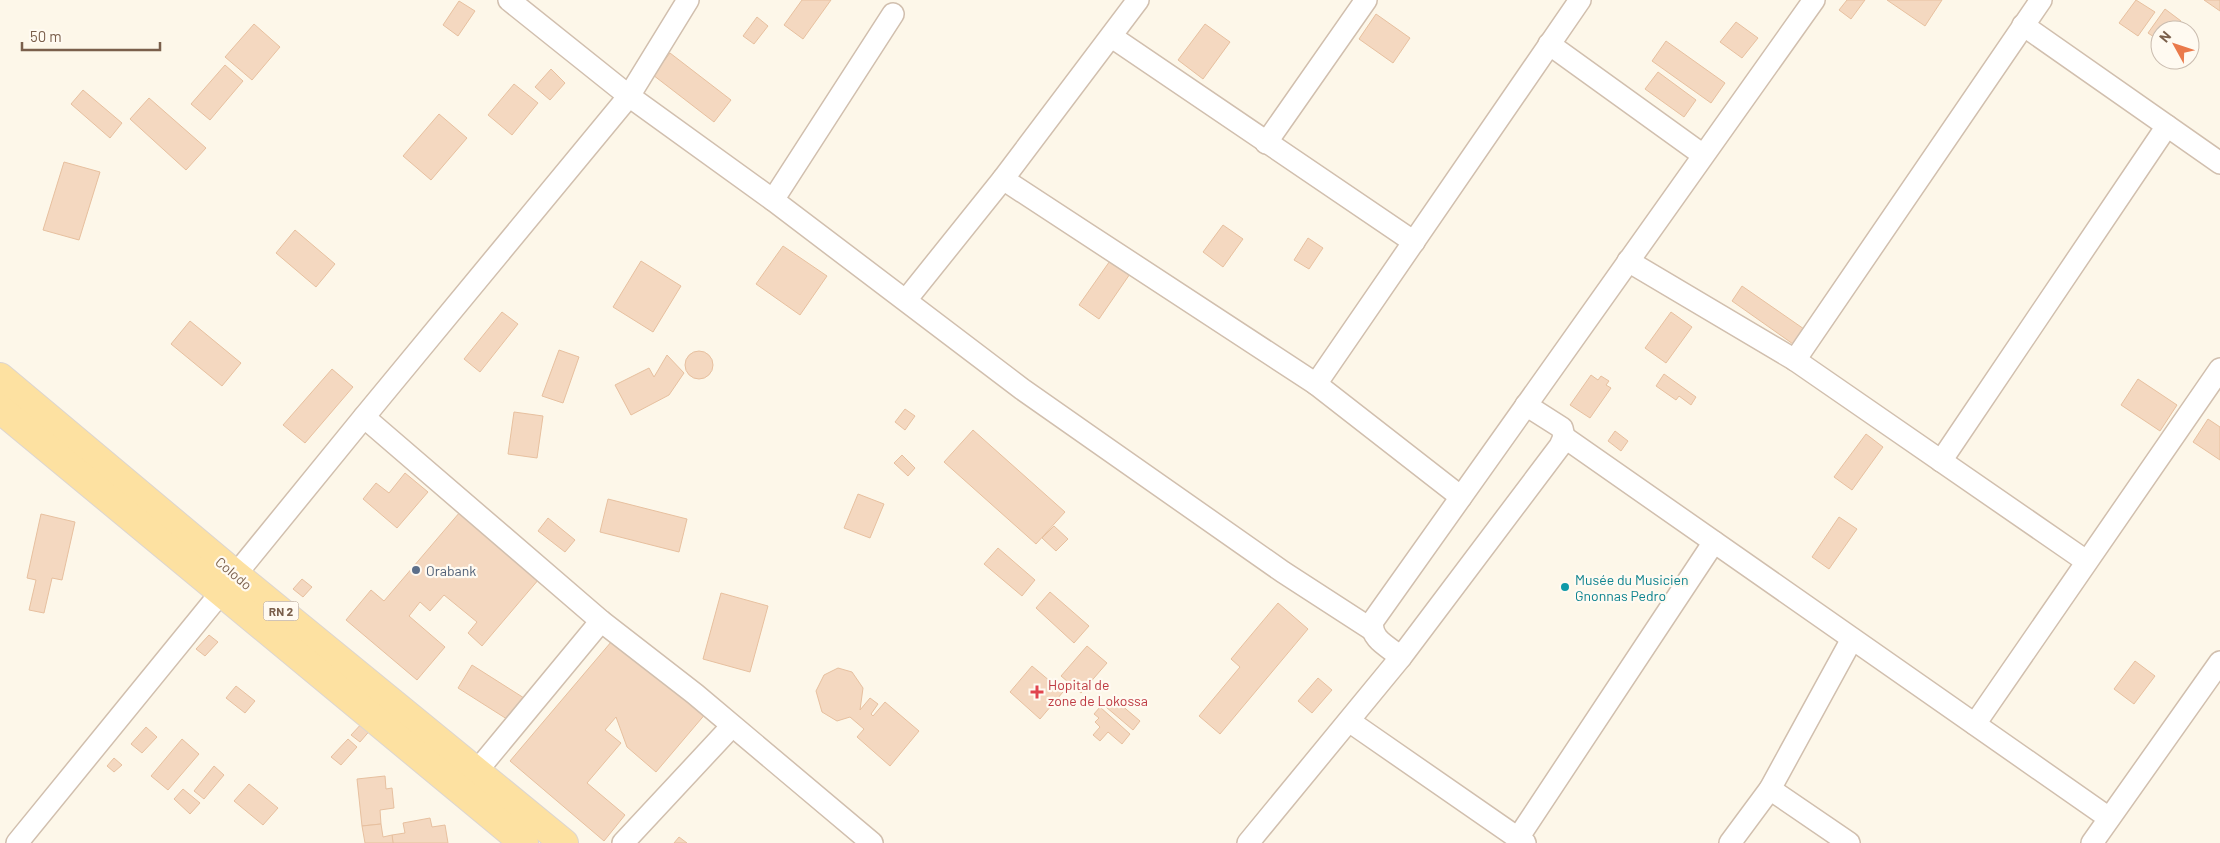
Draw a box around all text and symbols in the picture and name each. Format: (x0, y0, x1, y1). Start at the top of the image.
scale bar (22, 20, 160, 52)
north arrow (2150, 20, 2200, 70)
text: 50 m (30, 27, 62, 45)
text: N (2155, 27, 2174, 45)
street label: Colodo (212, 553, 256, 593)
place label: Orabank (426, 562, 476, 579)
marker: Orabank (410, 564, 422, 576)
place label: Musée du Musicien Gnonnas Pedro (1575, 571, 1689, 604)
marker: Musée du Musicien Gnonnas Pedro (1559, 581, 1571, 593)
road number: RN 2 (264, 602, 298, 620)
place label: Hopital de zone de Lokossa (1048, 676, 1148, 709)
marker: Hopital de zone de Lokossa (1030, 685, 1044, 699)

